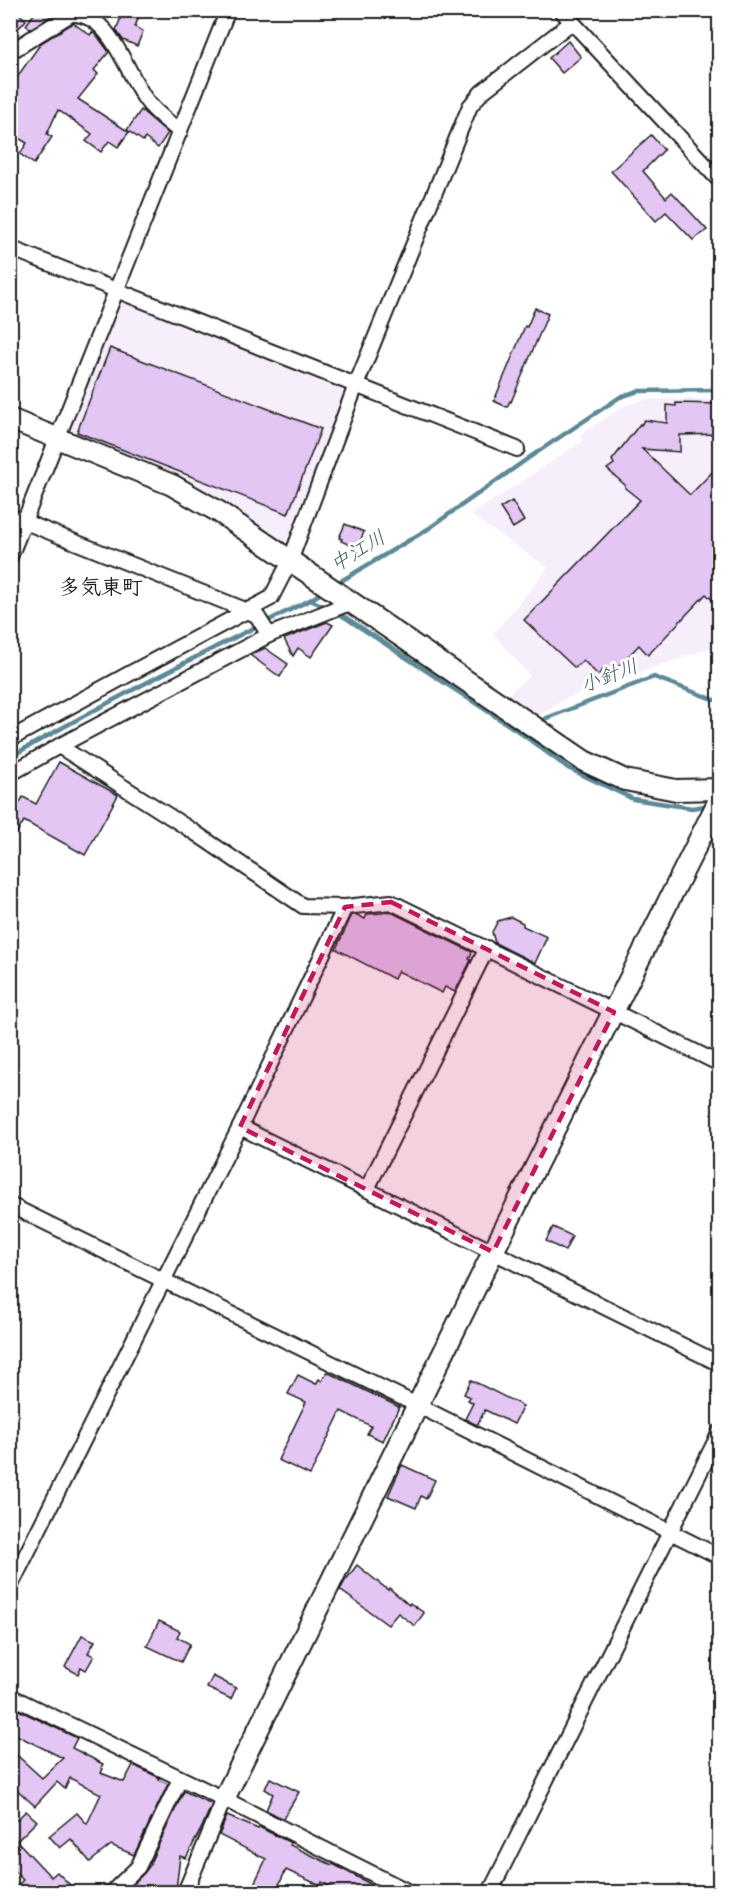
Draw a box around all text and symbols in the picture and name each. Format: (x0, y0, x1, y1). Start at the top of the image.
water label: 中江川 (326, 526, 392, 580)
district label: 多気東町 (59, 575, 143, 605)
water label: 小針川 (577, 654, 643, 702)

